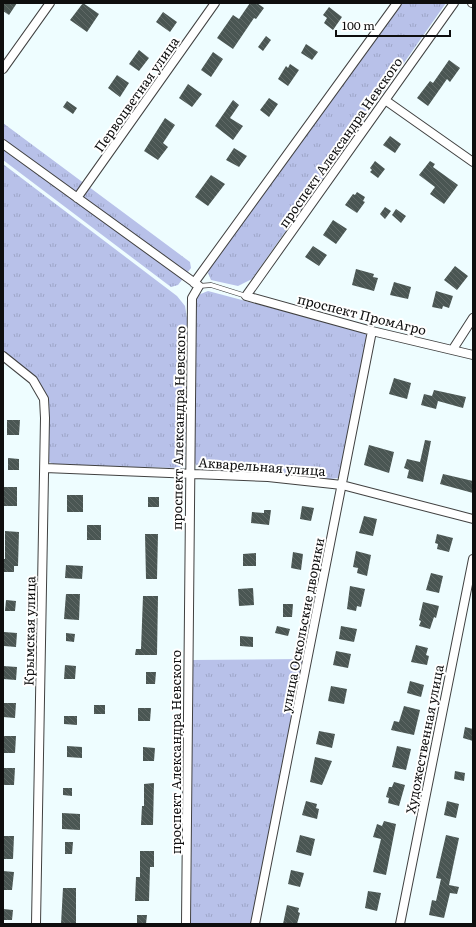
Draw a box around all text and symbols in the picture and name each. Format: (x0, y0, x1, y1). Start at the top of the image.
scale bar (336, 12, 450, 38)
text: 100 m (342, 16, 375, 34)
street label: Первоцветная улица (89, 32, 183, 156)
street label: проспект Александра Невского (274, 52, 407, 231)
street label: проспект ПромАгро (296, 289, 429, 339)
street label: проспект Александра Невского (167, 325, 189, 530)
street label: Акварельная улица (198, 452, 326, 480)
street label: улица Оскольские дворики (276, 536, 328, 714)
street label: Крымская улица (19, 576, 39, 686)
street label: проспект Александра Невского (166, 649, 185, 854)
street label: Художественная улица (400, 663, 448, 815)

